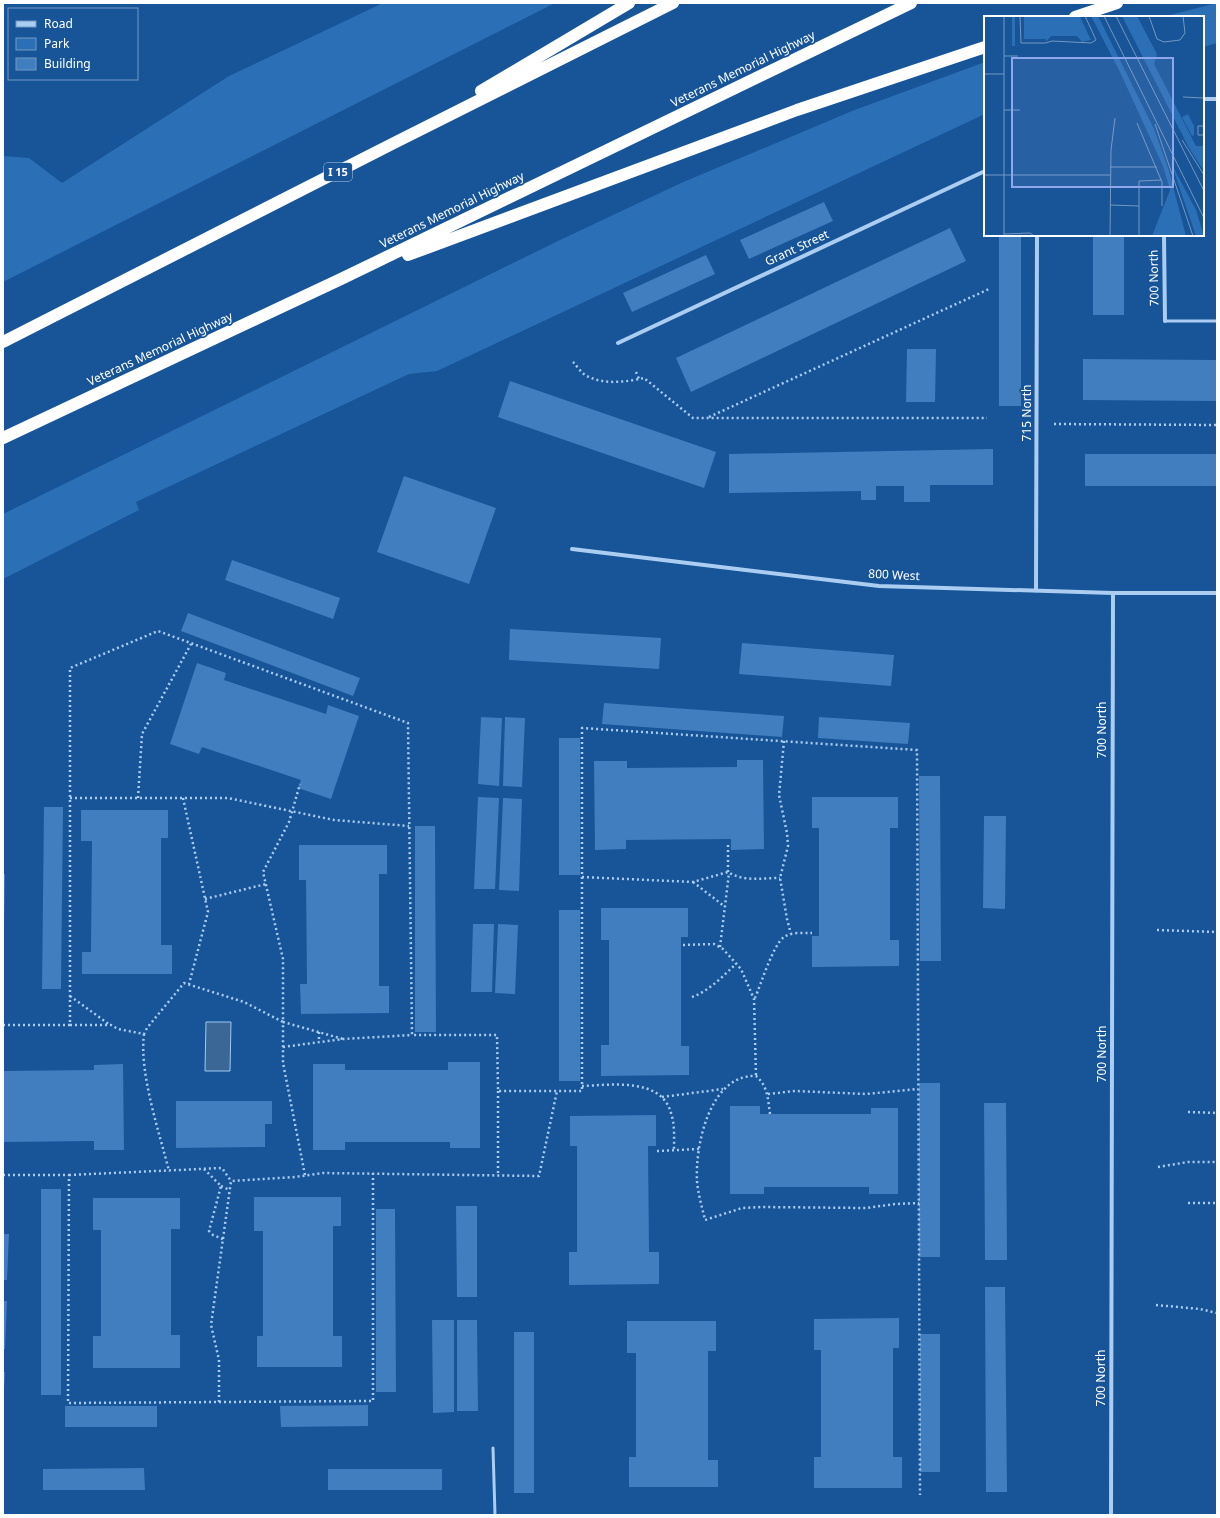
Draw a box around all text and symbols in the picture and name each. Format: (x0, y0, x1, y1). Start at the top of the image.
legend (8, 8, 138, 80)
text: Road (44, 15, 73, 32)
inset map (984, 16, 1204, 236)
street label: Veterans Memorial Highway (668, 26, 819, 111)
text: Park (44, 35, 70, 52)
text: Building (44, 55, 91, 72)
road number: I 15 (324, 163, 352, 181)
street label: Veterans Memorial Highway (377, 167, 528, 252)
street label: Grant Street (762, 225, 832, 270)
street label: 700 North (1145, 249, 1162, 307)
street label: Veterans Memorial Highway (84, 307, 236, 390)
street label: 715 North (1018, 385, 1035, 441)
street label: 800 West (868, 565, 921, 584)
street label: 700 North (1093, 702, 1110, 758)
street label: 700 North (1093, 1026, 1110, 1082)
street label: 700 North (1092, 1350, 1109, 1406)

